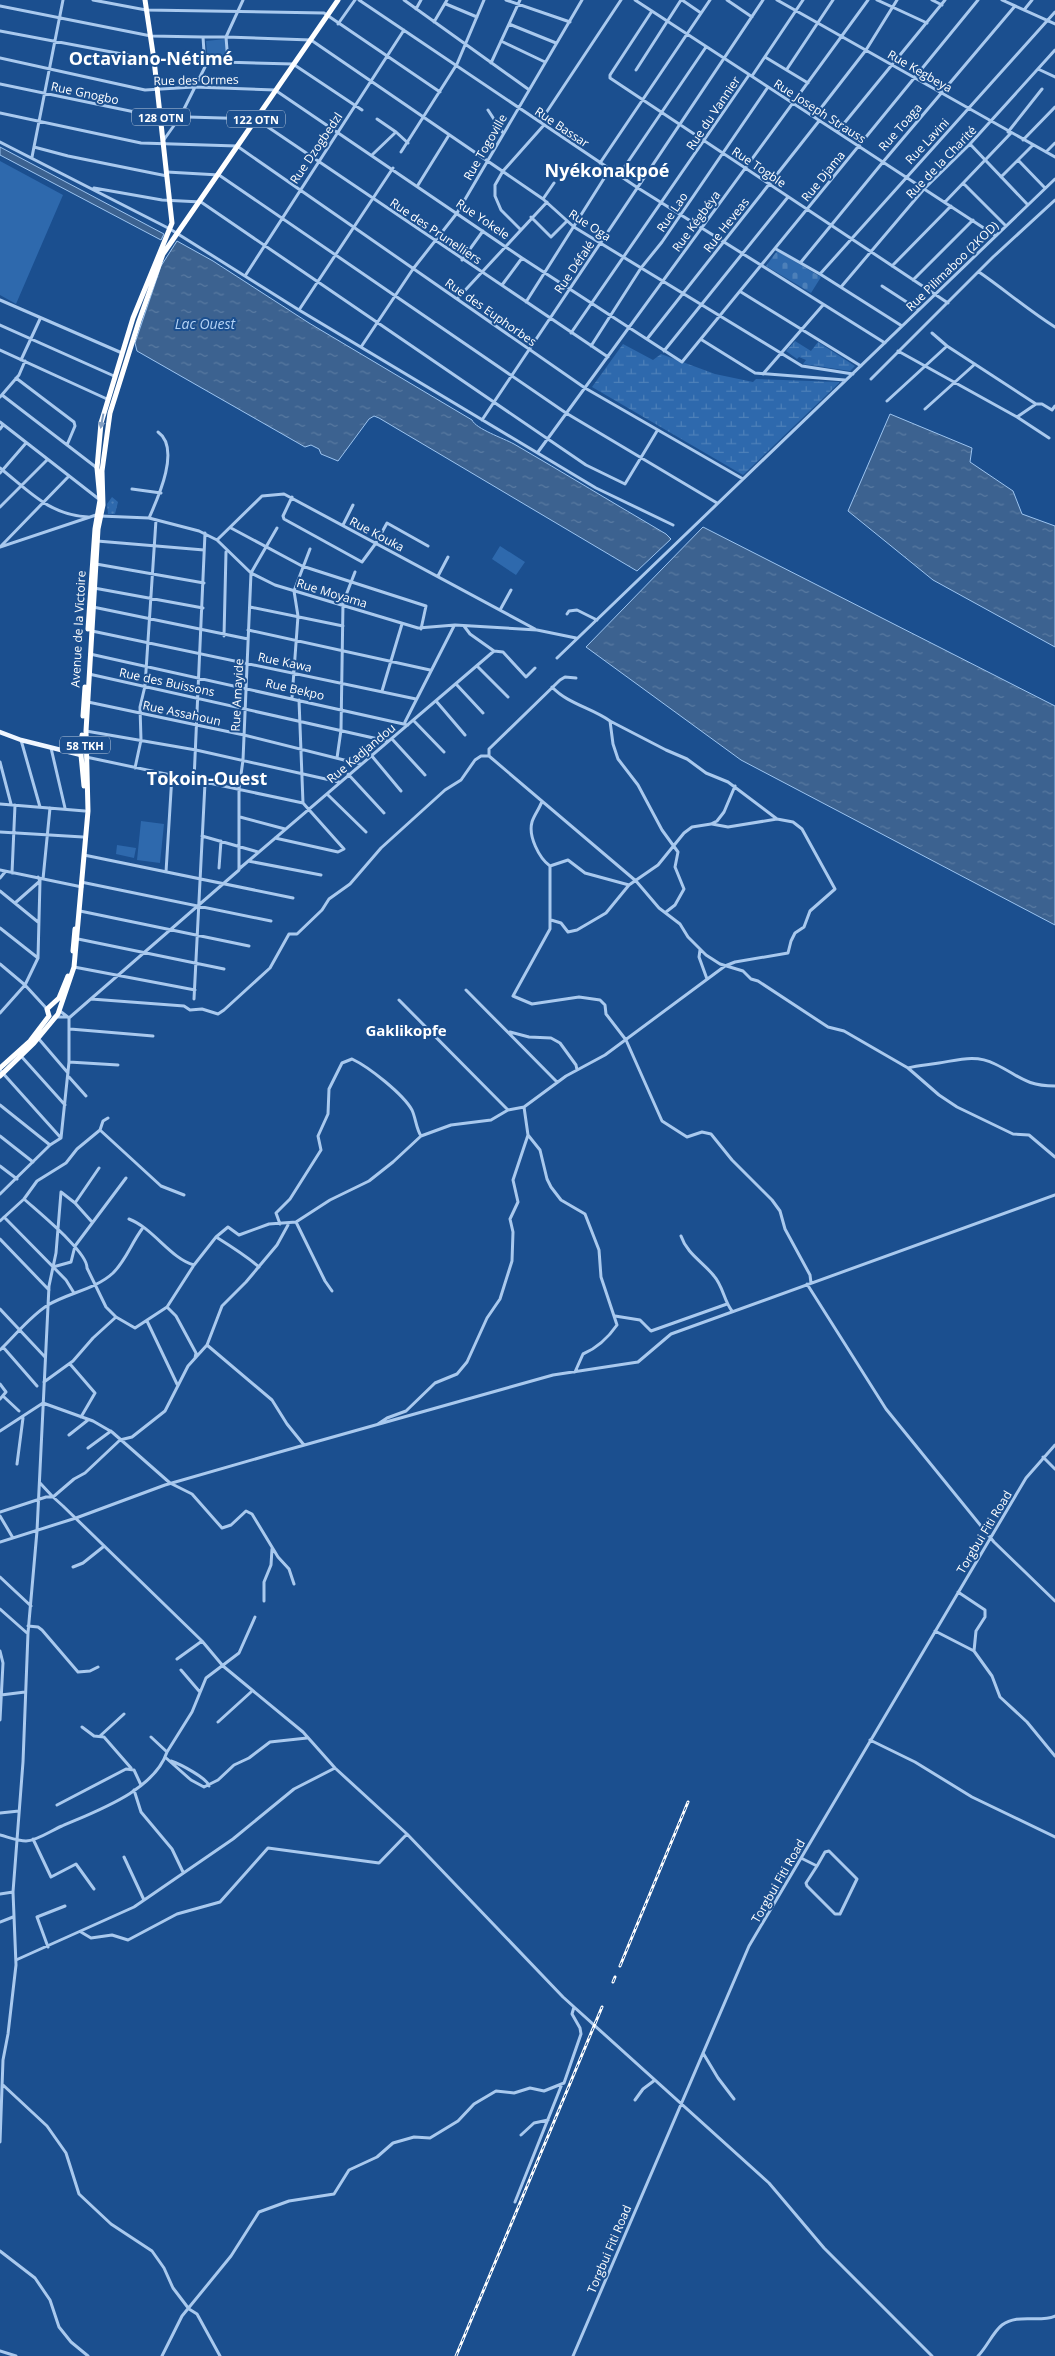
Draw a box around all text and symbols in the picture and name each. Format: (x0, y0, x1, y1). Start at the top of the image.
district label: Octaviano-Nétimé (69, 46, 233, 70)
street label: Rue Kegbeya (885, 46, 955, 96)
street label: Rue des Ormes (153, 71, 239, 89)
street label: Rue du Vannier (682, 73, 744, 153)
street label: Rue Joseph Strauss (771, 75, 870, 147)
street label: Rue Gnogbo (49, 78, 121, 108)
street label: Rue Toaga (874, 99, 926, 155)
street label: Rue Bassar (532, 103, 593, 151)
road number: 128 OTN (132, 108, 190, 125)
street label: Rue Dzogbedzl (286, 109, 346, 187)
road number: 122 OTN (227, 110, 285, 128)
street label: Rue Togoville (459, 110, 511, 183)
street label: Rue Lavini (901, 114, 953, 168)
street label: Rue de la Charité (902, 122, 980, 202)
street label: Rue Togble (729, 143, 790, 192)
street label: Rue Djama (797, 147, 849, 205)
district label: Nyékonakpoé (545, 158, 669, 182)
street label: Rue Kégbéya (668, 187, 724, 255)
street label: Rue Lao (652, 189, 692, 235)
street label: Rue des Prunelliers (387, 194, 486, 268)
street label: Rue Heveas (699, 194, 753, 256)
street label: Rue Yokele (453, 195, 513, 243)
street label: Rue Oga (566, 205, 614, 245)
street label: Rue Pilimaboo (2KOD) (902, 217, 1002, 315)
street label: Rue Défalé (550, 237, 598, 297)
street label: Rue des Euphorbes (442, 274, 540, 350)
water label: Lac Ouest (175, 314, 237, 333)
one-way arrow (97, 413, 105, 429)
street label: Rue Kouka (347, 513, 407, 555)
street label: Avenue de la Victoire (66, 570, 90, 688)
street label: Rue Moyama (295, 574, 369, 612)
street label: Rue Kawa (257, 648, 313, 676)
street label: Rue Amayide (227, 658, 247, 732)
street label: Rue des Buissons (118, 664, 217, 700)
street label: Rue Bekpo (264, 674, 326, 704)
street label: Rue Assahoun (141, 696, 223, 730)
street label: Rue Kadjandou (323, 719, 399, 787)
road number: 58 TKH (60, 736, 110, 754)
district label: Tokoin-Ouest (147, 766, 267, 790)
district label: Gaklikopfe (365, 1020, 447, 1040)
street label: Torgbui Fiti Road (952, 1487, 1016, 1577)
street label: Torgbui Fiti Road (747, 1836, 809, 1926)
street label: Torgbui Fiti Road (583, 2202, 635, 2296)

